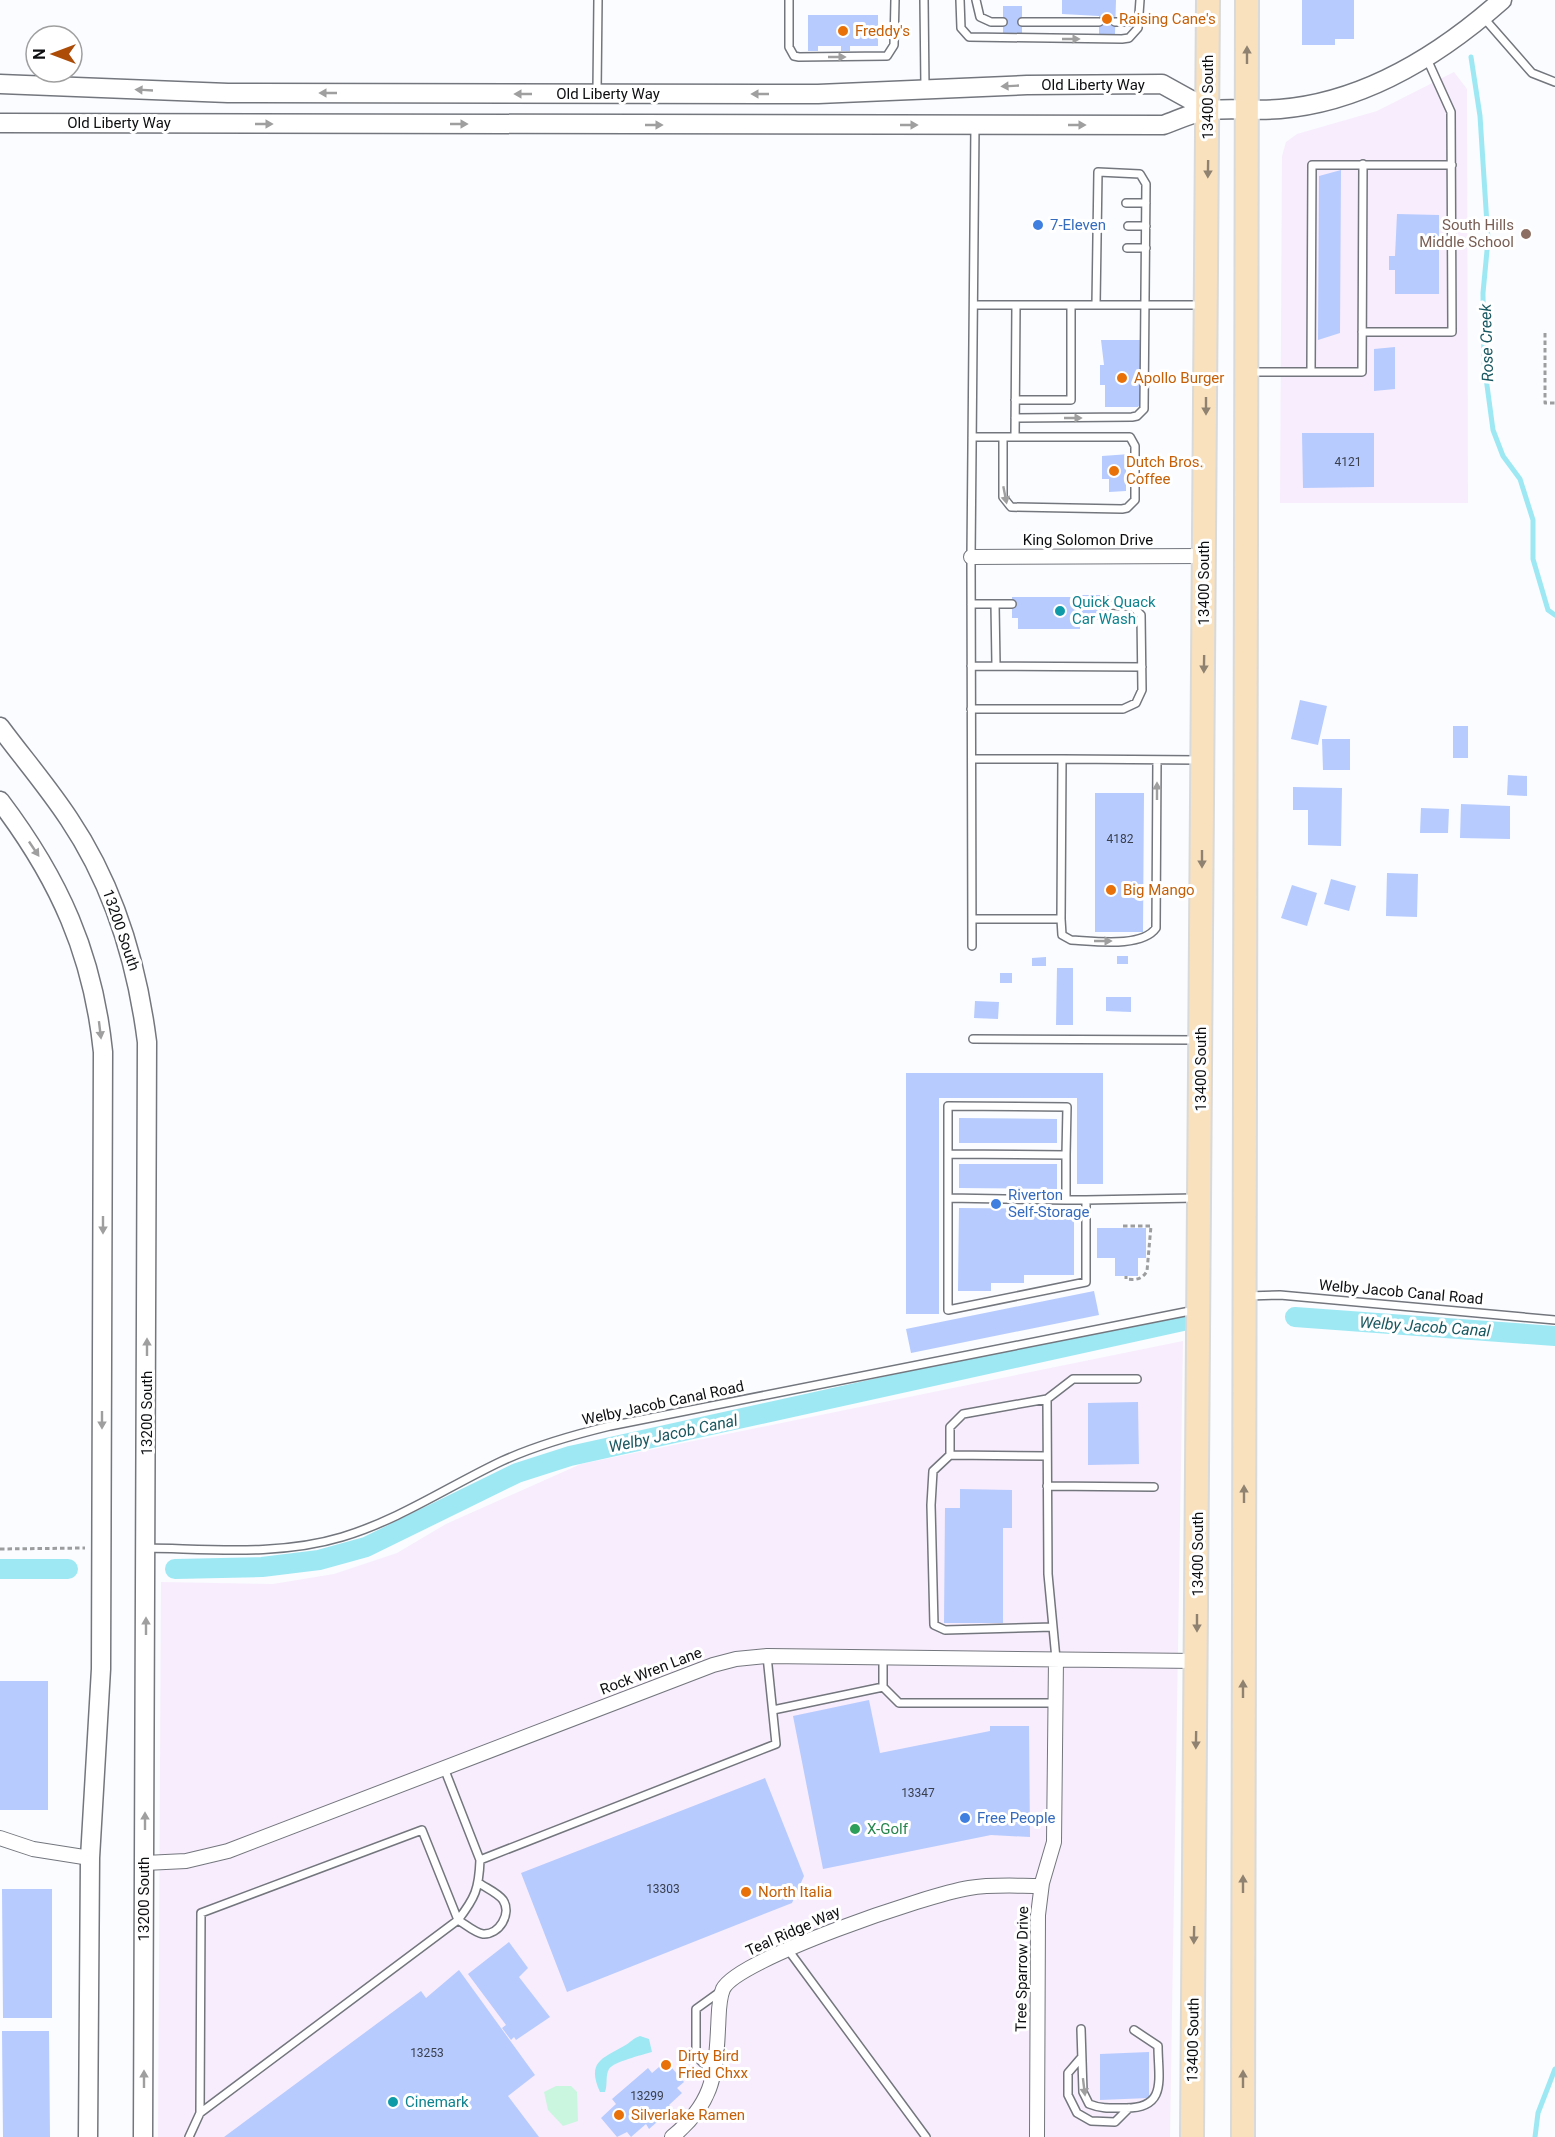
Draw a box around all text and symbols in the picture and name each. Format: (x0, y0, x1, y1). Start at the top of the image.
place label: Raising Cane's (1119, 10, 1216, 28)
marker: Raising Cane's (1100, 12, 1114, 26)
place label: Freddy's (855, 22, 910, 40)
north arrow (24, 24, 84, 84)
marker: Freddy's (836, 24, 850, 38)
one-way arrow (1062, 34, 1081, 44)
one-way arrow (1242, 45, 1252, 64)
text: N (30, 48, 49, 60)
one-way arrow (827, 52, 846, 62)
street label: 13400 South (1199, 55, 1217, 139)
street label: Old Liberty Way (1041, 76, 1145, 94)
one-way arrow (1000, 81, 1019, 90)
street label: Old Liberty Way (556, 85, 660, 103)
one-way arrow (134, 86, 153, 95)
one-way arrow (318, 88, 337, 98)
one-way arrow (513, 89, 532, 99)
one-way arrow (750, 89, 769, 99)
street label: Old Liberty Way (67, 114, 171, 132)
one-way arrow (255, 119, 274, 129)
one-way arrow (450, 119, 469, 129)
one-way arrow (645, 120, 664, 130)
one-way arrow (899, 120, 918, 130)
one-way arrow (1067, 120, 1086, 130)
one-way arrow (1203, 159, 1213, 178)
place label: 7-Eleven (1050, 216, 1106, 234)
place label: South Hills Middle School (1419, 216, 1514, 251)
marker: 7-Eleven (1031, 218, 1045, 232)
marker: South Hills Middle School (1519, 227, 1533, 241)
water label: Rose Creek (1476, 302, 1497, 382)
place label: Apollo Burger (1134, 369, 1224, 387)
marker: Apollo Burger (1115, 371, 1129, 385)
one-way arrow (1201, 396, 1211, 415)
one-way arrow (1064, 413, 1083, 423)
place label: Dutch Bros. Coffee (1126, 453, 1203, 488)
house number: 4121 (1335, 455, 1361, 469)
marker: Dutch Bros. Coffee (1107, 464, 1121, 478)
one-way arrow (1001, 486, 1010, 505)
street label: King Solomon Drive (1023, 531, 1153, 549)
street label: 13400 South (1195, 541, 1213, 625)
place label: Quick Quack Car Wash (1072, 593, 1156, 628)
marker: Quick Quack Car Wash (1053, 604, 1067, 618)
one-way arrow (1199, 654, 1209, 673)
one-way arrow (1152, 781, 1162, 800)
house number: 4182 (1107, 832, 1134, 846)
one-way arrow (28, 840, 40, 856)
one-way arrow (1197, 849, 1207, 868)
place label: Big Mango (1123, 881, 1195, 899)
marker: Big Mango (1104, 883, 1118, 897)
street label: 13200 South (99, 887, 143, 973)
one-way arrow (1094, 936, 1113, 946)
one-way arrow (96, 1021, 105, 1040)
street label: 13400 South (1192, 1027, 1210, 1111)
place label: Riverton Self-Storage (1008, 1186, 1089, 1221)
marker: Riverton Self-Storage (989, 1197, 1003, 1211)
one-way arrow (98, 1216, 108, 1235)
street label: Welby Jacob Canal Road (1318, 1276, 1484, 1308)
water label: Welby Jacob Canal (1359, 1312, 1491, 1341)
one-way arrow (142, 1337, 152, 1356)
street label: 13200 South (138, 1371, 156, 1455)
street label: Welby Jacob Canal Road (580, 1377, 746, 1429)
water label: Welby Jacob Canal (607, 1410, 740, 1456)
one-way arrow (97, 1411, 107, 1430)
one-way arrow (1239, 1484, 1249, 1503)
street label: 13400 South (1189, 1512, 1207, 1596)
one-way arrow (1192, 1614, 1202, 1633)
one-way arrow (141, 1616, 151, 1635)
street label: Rock Wren Lane (598, 1643, 704, 1699)
one-way arrow (1238, 1679, 1248, 1698)
one-way arrow (1191, 1731, 1201, 1750)
house number: 13347 (901, 1786, 935, 1800)
place label: Free People (977, 1809, 1056, 1827)
one-way arrow (140, 1811, 150, 1830)
marker: Free People (958, 1811, 972, 1825)
place label: X-Golf (867, 1820, 909, 1838)
marker: X-Golf (848, 1822, 862, 1836)
street label: 13200 South (135, 1857, 153, 1941)
one-way arrow (1238, 1874, 1248, 1893)
house number: 13303 (646, 1882, 680, 1896)
place label: North Italia (758, 1883, 832, 1901)
marker: North Italia (739, 1885, 753, 1899)
street label: Teal Ridge Way (743, 1902, 843, 1960)
street label: Tree Sparrow Drive (1012, 1906, 1032, 2032)
one-way arrow (1189, 1926, 1199, 1945)
street label: 13400 South (1183, 1997, 1203, 2083)
house number: 13253 (410, 2046, 444, 2060)
place label: Dirty Bird Fried Chxx (678, 2047, 748, 2082)
marker: Dirty Bird Fried Chxx (659, 2058, 673, 2072)
one-way arrow (139, 2069, 149, 2088)
one-way arrow (1238, 2069, 1248, 2088)
one-way arrow (1079, 2078, 1089, 2097)
house number: 13299 (630, 2089, 664, 2103)
place label: Cinemark (405, 2093, 469, 2111)
marker: Cinemark (386, 2095, 400, 2109)
place label: Silverlake Ramen (631, 2106, 745, 2124)
marker: Silverlake Ramen (612, 2108, 626, 2122)

